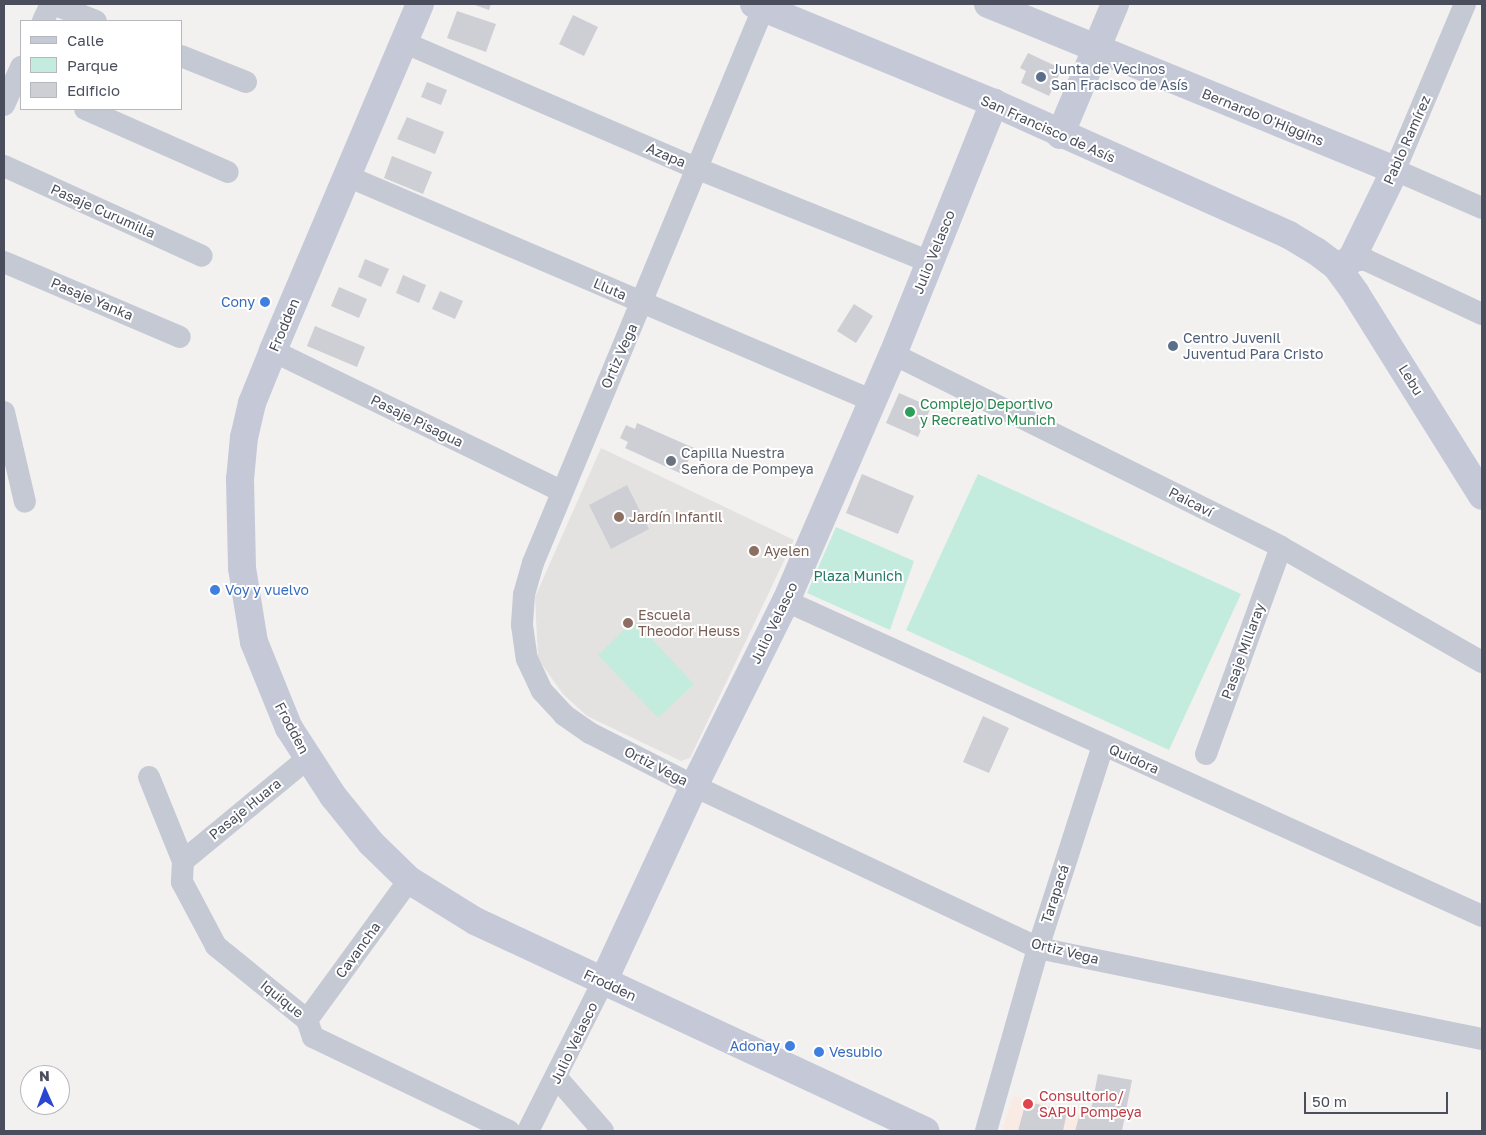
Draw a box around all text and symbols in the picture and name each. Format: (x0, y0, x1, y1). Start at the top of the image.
legend (20, 20, 182, 110)
text: Calle (67, 31, 104, 49)
text: Parque (67, 56, 118, 74)
place label: Junta de Vecinos San Fracisco de Asís (1051, 61, 1188, 94)
marker: Junta de Vecinos San Fracisco de Asís (1035, 71, 1047, 83)
text: Edificio (67, 81, 120, 99)
street label: Bernardo O'Higgins (1200, 85, 1326, 149)
street label: San Francisco de Asís (978, 92, 1118, 166)
street label: Pablo Ramírez (1380, 93, 1434, 187)
street label: Azapa (644, 139, 688, 171)
street label: Pasaje Curumilla (48, 180, 158, 242)
street label: Julio Velasco (910, 208, 958, 296)
street label: Pasaje Yanka (48, 274, 136, 324)
street label: Lluta (591, 275, 629, 303)
place label: Cony (221, 294, 255, 310)
marker: Cony (259, 296, 271, 308)
street label: Frodden (265, 296, 303, 354)
street label: Ortiz Vega (597, 321, 641, 391)
place label: Centro Juvenil Juventud Para Cristo (1183, 330, 1323, 362)
marker: Centro Juvenil Juventud Para Cristo (1167, 340, 1179, 352)
street label: Lebu (1395, 362, 1427, 398)
street label: Pasaje Pisagua (368, 391, 466, 451)
place label: Complejo Deportivo y Recreativo Munich (920, 396, 1056, 428)
marker: Complejo Deportivo y Recreativo Munich (904, 406, 916, 418)
place label: Capilla Nuestra Señora de Pompeya (681, 445, 814, 478)
marker: Capilla Nuestra Señora de Pompeya (665, 455, 677, 467)
street label: Paicaví (1166, 484, 1216, 520)
place label: Jardín Infantil (629, 509, 723, 525)
marker: Jardín Infantil (613, 511, 625, 523)
place label: Ayelen (764, 543, 809, 559)
marker: Ayelen (748, 545, 760, 557)
park label: Plaza Munich (813, 568, 903, 584)
street label: Julio Velasco (747, 579, 801, 667)
place label: Voy y vuelvo (225, 582, 309, 598)
marker: Voy y vuelvo (209, 584, 221, 596)
street label: Pasaje Millaray (1218, 601, 1268, 701)
place label: Escuela Theodor Heuss (638, 607, 740, 640)
marker: Escuela Theodor Heuss (622, 617, 634, 629)
street label: Frodden (271, 699, 313, 757)
street label: Quidora (1106, 741, 1162, 777)
street label: Ortiz Vega (621, 743, 691, 789)
street label: Pasaje Huara (206, 775, 284, 843)
street label: Tarapacá (1038, 863, 1072, 925)
street label: Cavancha (332, 919, 384, 981)
street label: Ortiz Vega (1029, 934, 1101, 968)
street label: Frodden (581, 966, 639, 1004)
street label: Iquique (257, 977, 307, 1021)
street label: Julio Velasco (547, 999, 601, 1087)
place label: Adonay (730, 1038, 780, 1054)
marker: Adonay (784, 1040, 796, 1052)
place label: Vesubio (829, 1044, 882, 1060)
marker: Vesubio (813, 1046, 825, 1058)
north arrow (20, 1065, 70, 1115)
text: N (39, 1067, 50, 1084)
scale bar (1306, 1082, 1450, 1114)
place label: Consultorio/ SAPU Pompeya (1039, 1088, 1142, 1120)
text: 50 m (1312, 1092, 1347, 1110)
marker: Consultorio/ SAPU Pompeya (1021, 1097, 1035, 1111)

